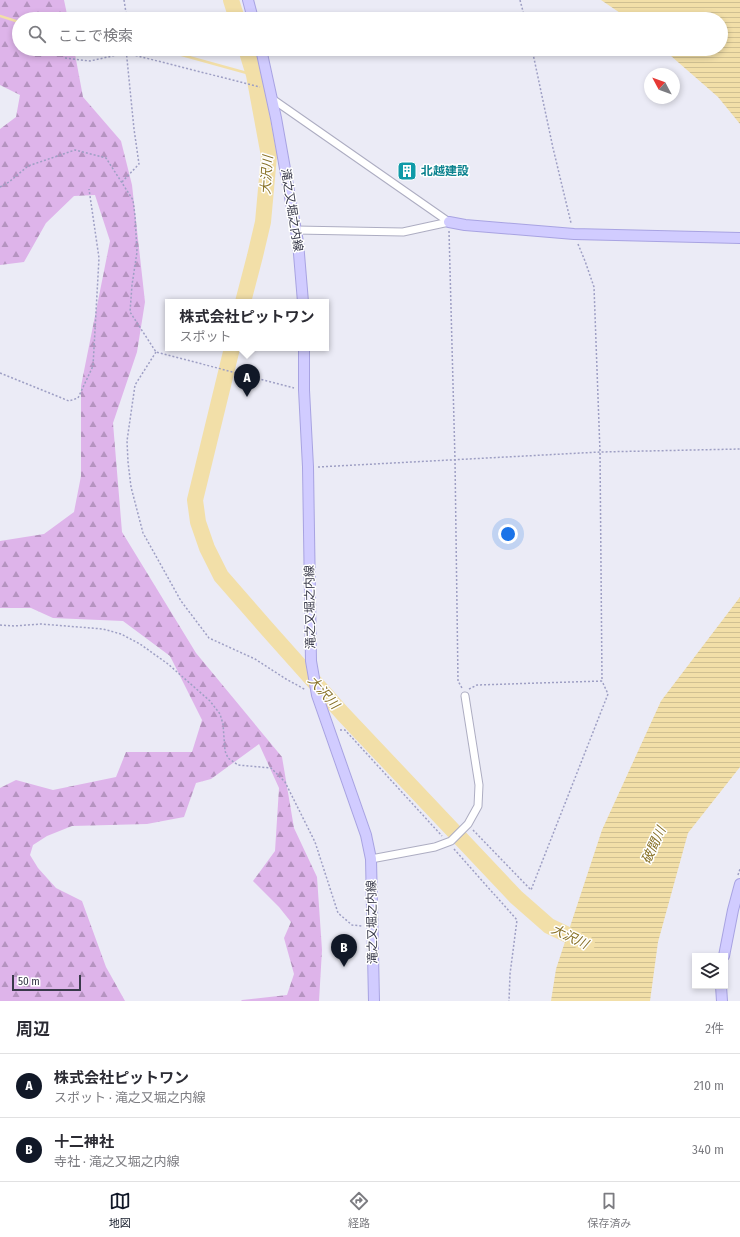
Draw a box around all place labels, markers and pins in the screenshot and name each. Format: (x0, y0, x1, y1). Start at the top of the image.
building icon: 北越建設 (396, 160, 418, 182)
place label: 北越建設 (421, 164, 469, 178)
pin: A (234, 364, 260, 397)
pin: B (331, 934, 357, 967)

